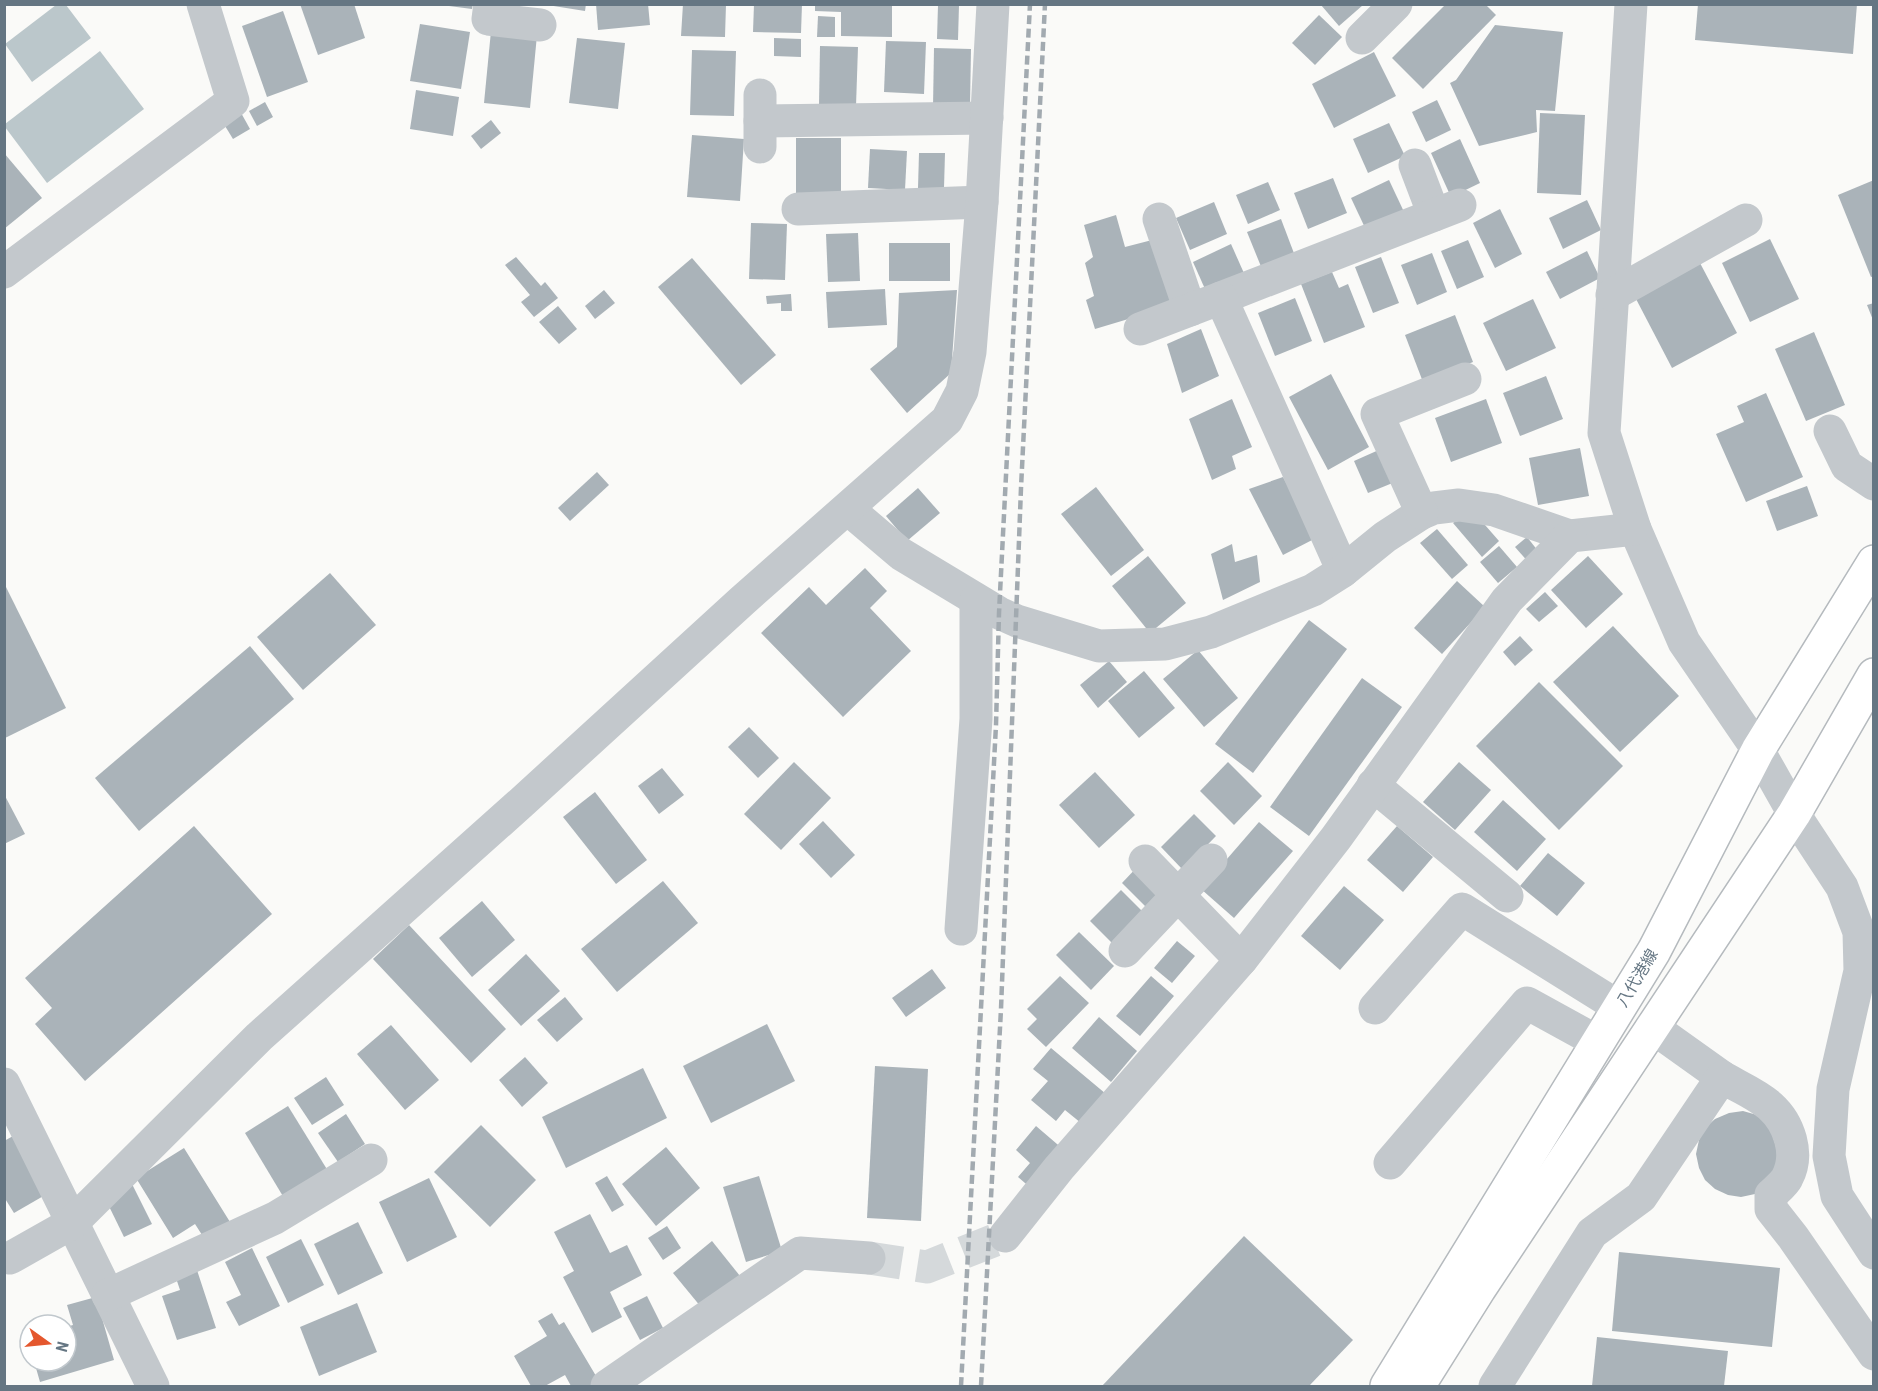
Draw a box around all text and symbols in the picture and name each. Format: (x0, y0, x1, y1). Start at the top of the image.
street label: 八代港線 (1612, 946, 1662, 1010)
north arrow (18, 1313, 78, 1373)
text: N (52, 1340, 72, 1354)

